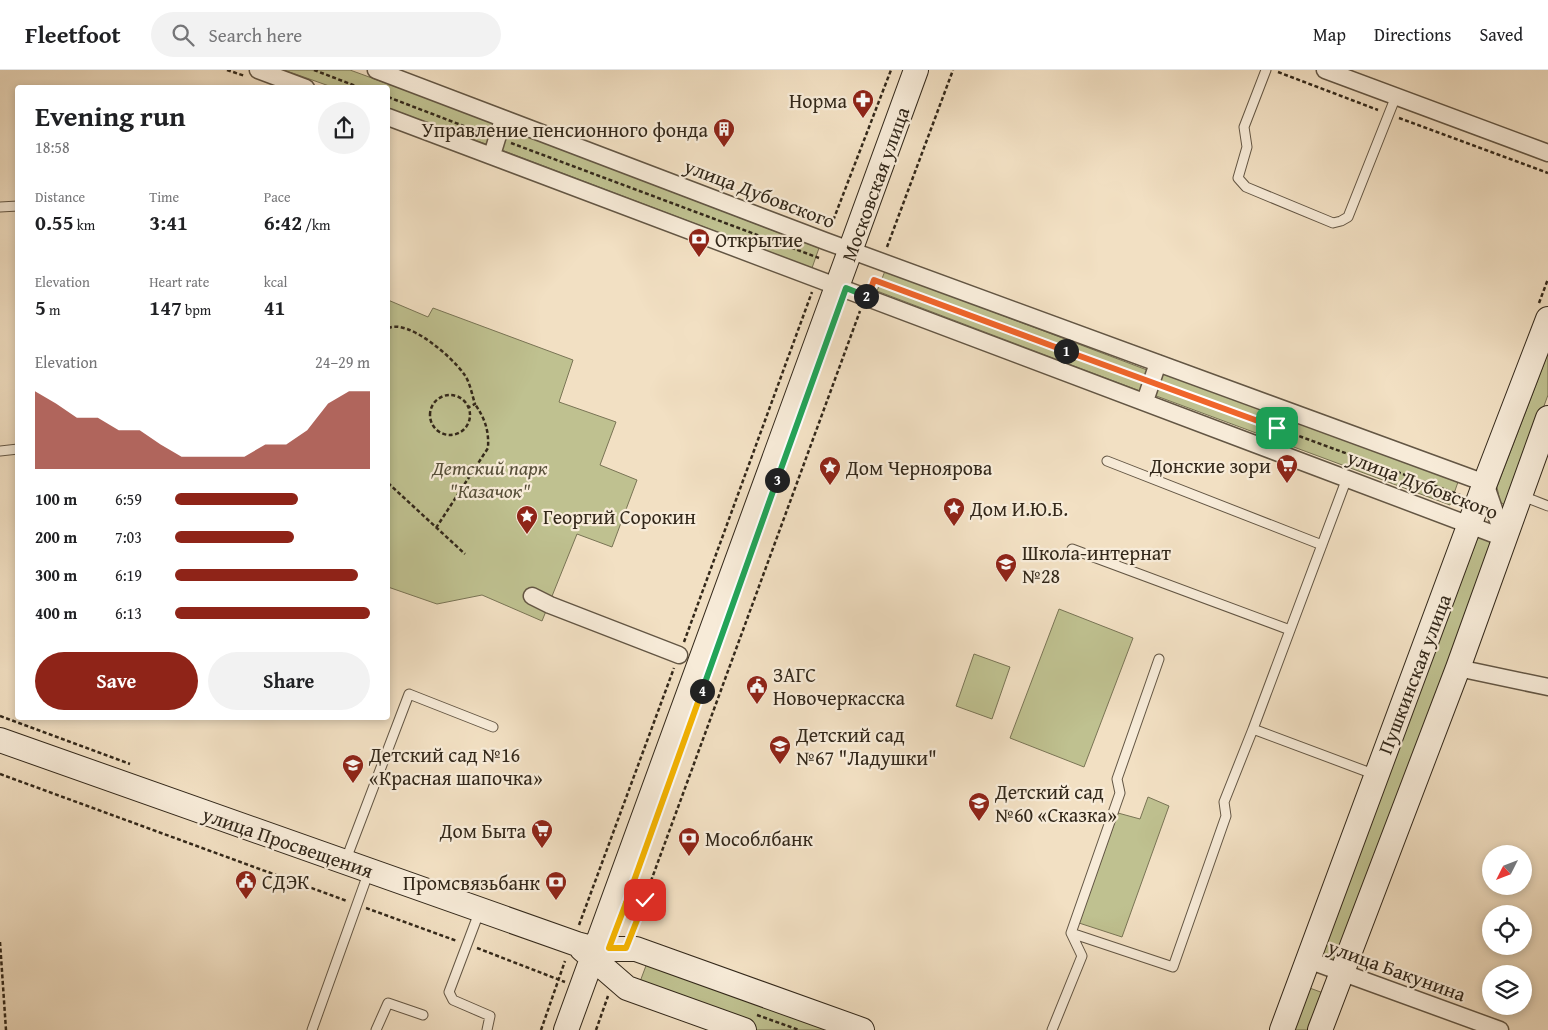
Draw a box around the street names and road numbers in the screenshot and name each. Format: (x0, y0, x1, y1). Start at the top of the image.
street label: Московская улица (834, 102, 917, 265)
street label: улица Дубовского (679, 150, 840, 235)
street label: улица Дубовского (1342, 441, 1503, 526)
street label: Пушкинская улица (1370, 589, 1458, 758)
street label: улица Просвещения (198, 799, 377, 885)
street label: улица Бакунина (1323, 931, 1470, 1009)

